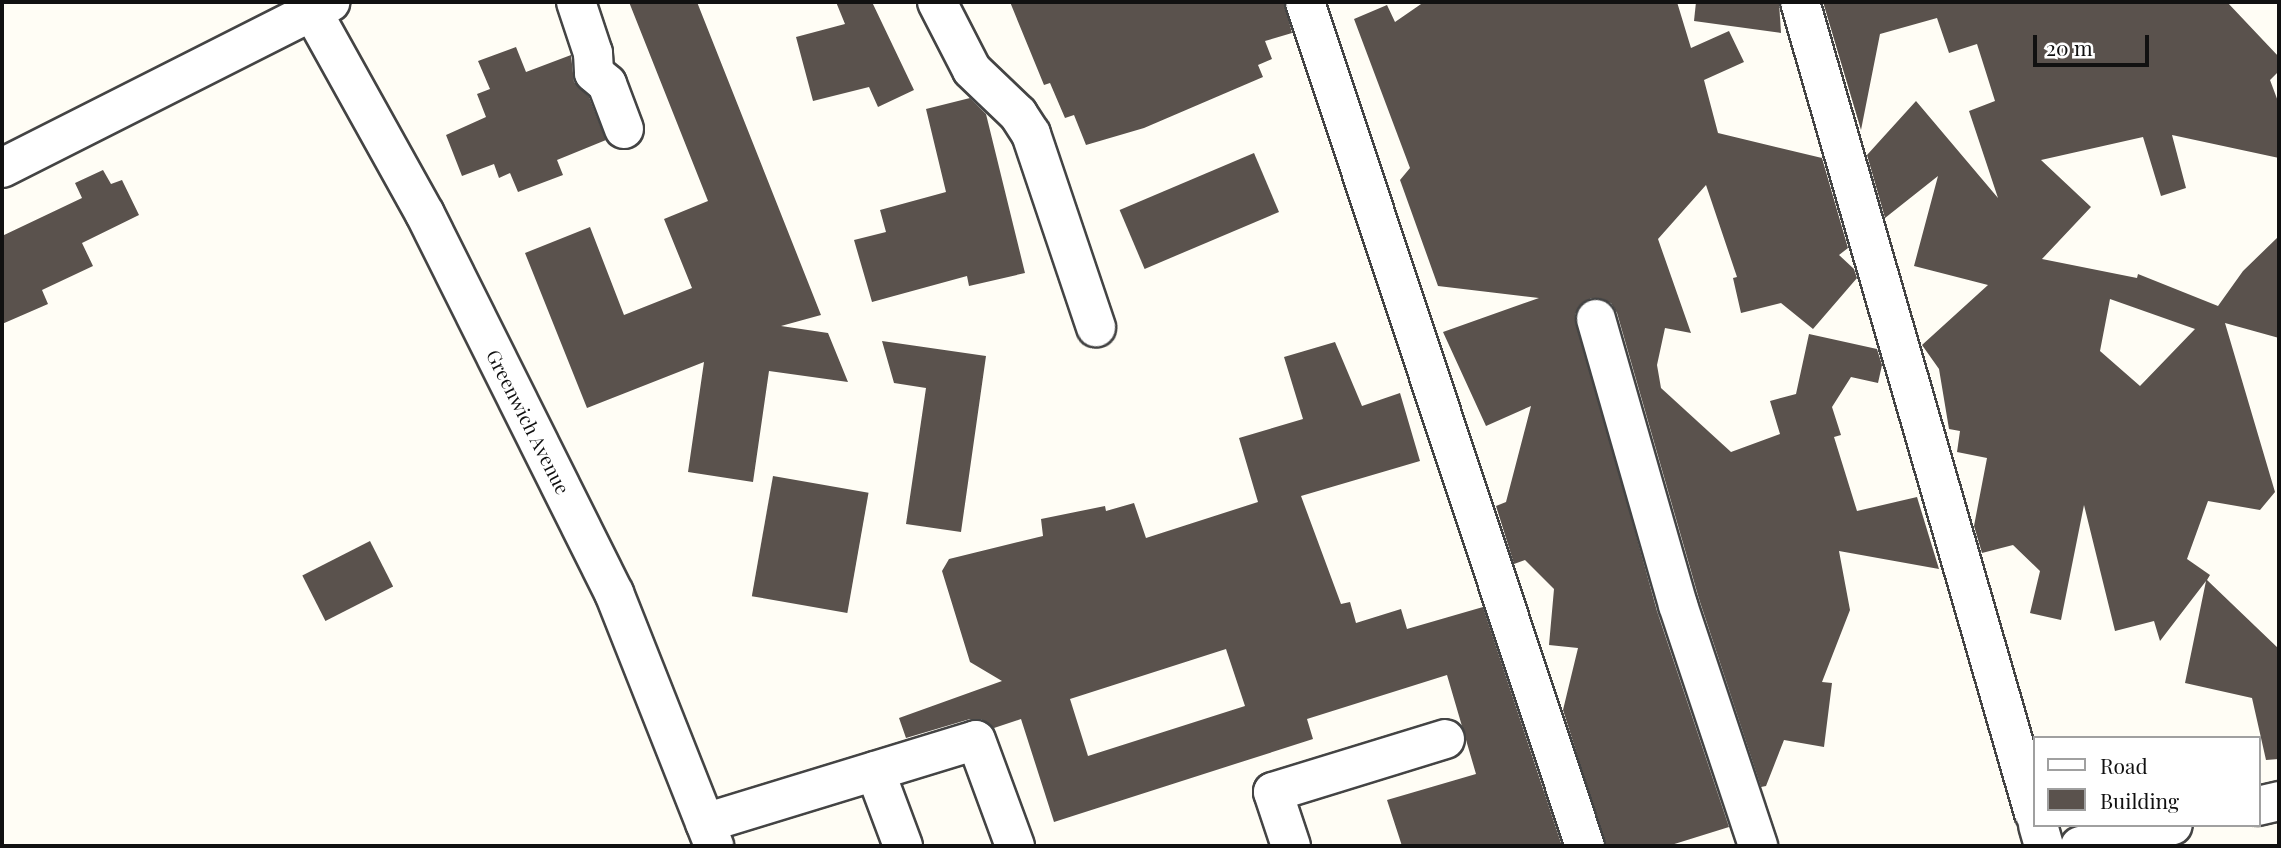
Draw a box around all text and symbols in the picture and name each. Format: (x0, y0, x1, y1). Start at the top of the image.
scale bar (2036, 21, 2152, 65)
text: 20 m (2046, 33, 2093, 61)
street label: Greenwich Avenue (482, 346, 574, 498)
legend (2032, 736, 2260, 827)
text: Road (2100, 751, 2148, 779)
text: Building (2100, 786, 2179, 814)

